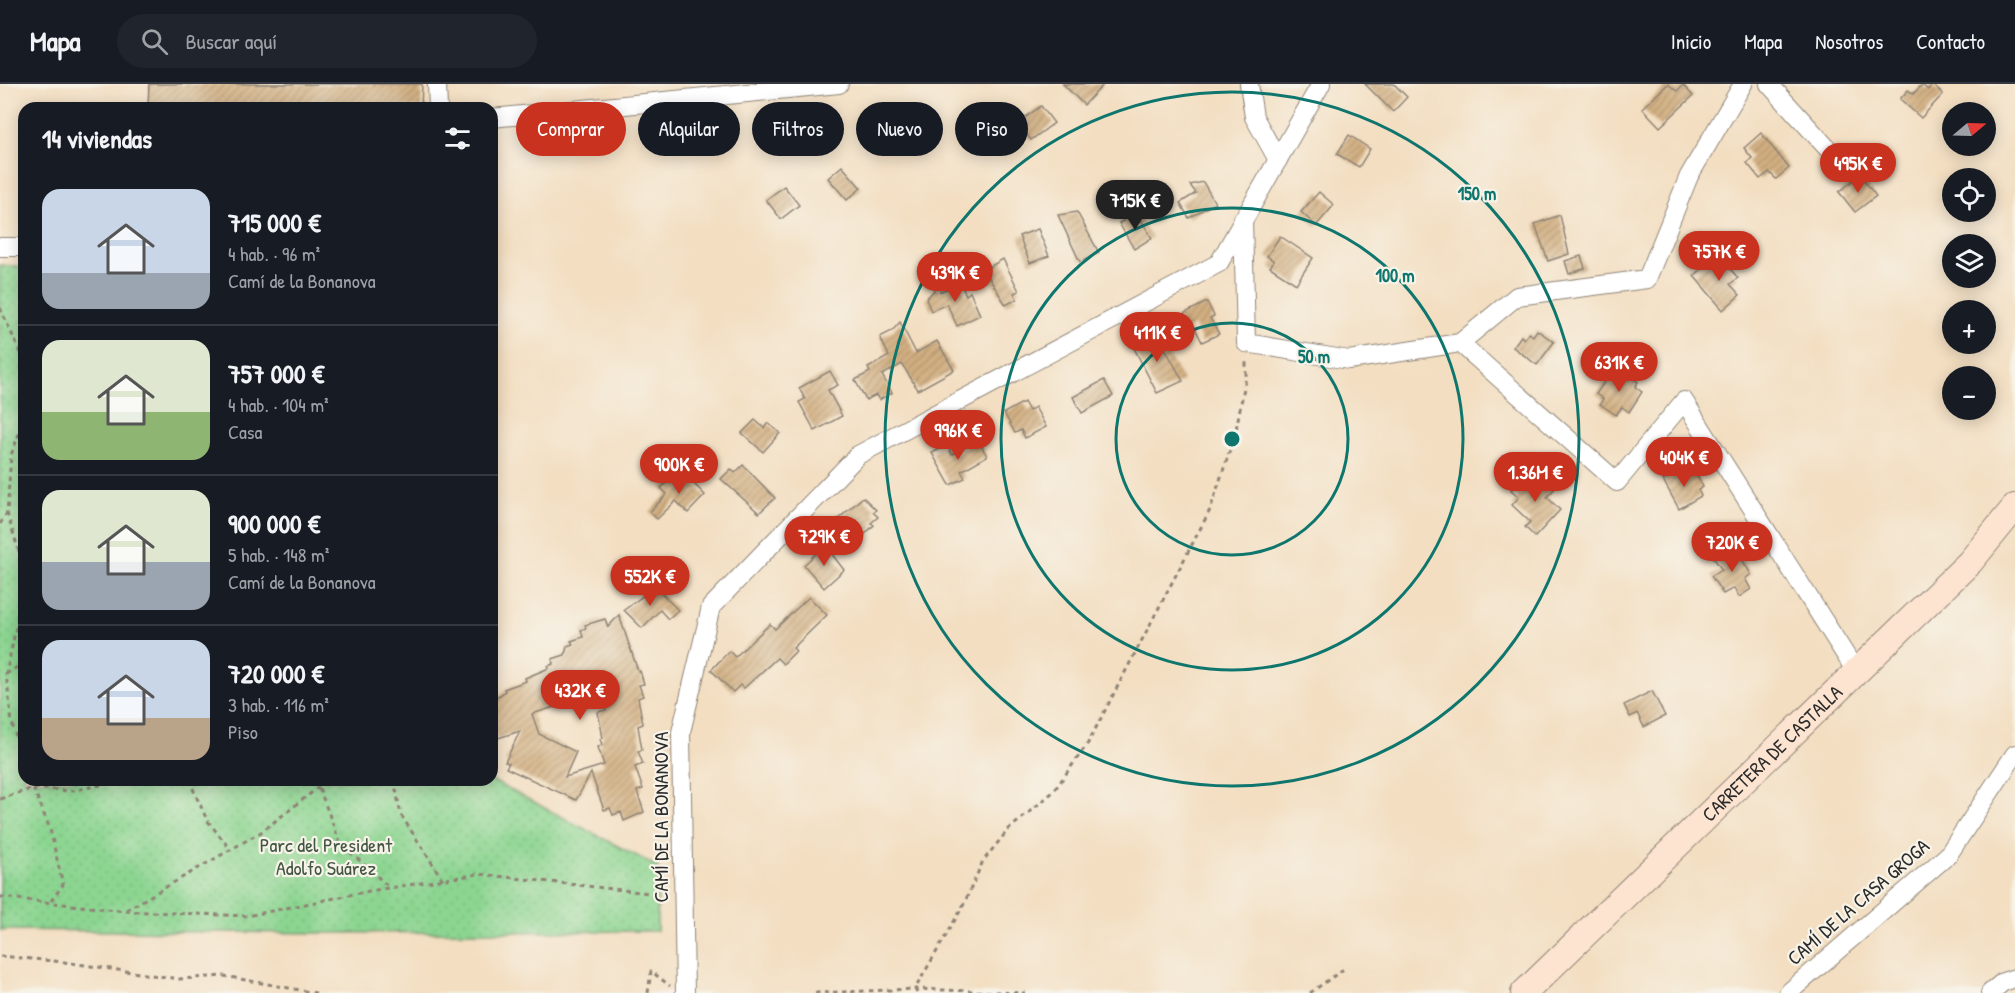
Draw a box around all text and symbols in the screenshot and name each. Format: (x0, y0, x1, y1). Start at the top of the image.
search box (117, 14, 537, 68)
text: Mapa (30, 22, 81, 60)
icon: search (138, 25, 171, 58)
text: Buscar aquí (186, 26, 277, 56)
text: Inicio (1671, 27, 1711, 56)
text: Mapa (1744, 27, 1782, 56)
text: Nosotros (1815, 27, 1883, 56)
text: Contacto (1916, 27, 1985, 56)
chip: Comprar (516, 102, 626, 156)
chip: Alquilar (638, 102, 740, 156)
chip: Filtros (752, 102, 844, 156)
chip: Nuevo (856, 102, 943, 156)
chip: Piso (955, 102, 1028, 156)
north arrow (1942, 102, 1996, 156)
map controls (1942, 102, 1996, 420)
text: 14 viviendas (42, 121, 152, 156)
icon: filters (441, 122, 474, 155)
pin: 495K € (1809, 143, 1907, 194)
text: 495K € (1834, 149, 1882, 176)
button: locate (1942, 168, 1996, 222)
pin: 715K € (1086, 180, 1184, 231)
text: 150 m (1458, 181, 1496, 206)
text: 715K € (1110, 186, 1160, 213)
text: 715 000 € (228, 205, 321, 240)
icon: home (90, 213, 162, 285)
pin: 757K € (1670, 231, 1768, 282)
button: layers (1942, 234, 1996, 288)
text: 757K € (1693, 237, 1745, 264)
text: 4 hab. · 96 m² (228, 240, 320, 267)
pin: 439K € (906, 252, 1004, 303)
text: 439K € (931, 258, 979, 285)
text: 100 m (1375, 263, 1415, 288)
text: Camí de la Bonanova (228, 267, 376, 294)
button: + (1942, 300, 1996, 354)
pin: 411K € (1108, 312, 1206, 363)
text: 411K € (1134, 318, 1180, 345)
pin: 631K € (1570, 342, 1668, 393)
text: 50 m (1298, 344, 1330, 369)
text: 631K € (1595, 348, 1643, 375)
text: 757 000 € (228, 356, 324, 391)
icon: home (90, 364, 162, 436)
button: − (1942, 366, 1996, 420)
text: 4 hab. · 104 m² (228, 391, 329, 418)
pin: 996K € (909, 410, 1007, 461)
text: 996K € (934, 416, 982, 443)
text: Casa (228, 418, 262, 445)
centre of rings (1222, 429, 1242, 449)
pin: 404K € (1635, 437, 1733, 488)
text: 404K € (1660, 443, 1708, 470)
pin: 900K € (630, 444, 728, 495)
text: 900K € (654, 450, 704, 477)
pin: 1.36M € (1480, 452, 1590, 503)
text: 1.36M € (1508, 458, 1562, 485)
text: 900 000 € (228, 506, 320, 541)
icon: home (90, 514, 162, 586)
pin: 729K € (775, 516, 873, 567)
text: 729K € (798, 522, 850, 549)
pin: 720K € (1683, 522, 1781, 573)
text: 720K € (1706, 528, 1758, 555)
text: 5 hab. · 148 m² (228, 541, 329, 568)
pin: 552K € (601, 556, 699, 607)
text: 552K € (625, 562, 675, 589)
text: Camí de la Bonanova (228, 568, 376, 595)
text: 720 000 € (228, 656, 324, 691)
icon: home (90, 664, 162, 736)
pin: 432K € (531, 670, 629, 721)
text: 432K € (555, 676, 605, 703)
street label: CARRETERA DE CASTALLA (1695, 678, 1848, 827)
text: 3 hab. · 116 m² (228, 691, 329, 718)
text: Piso (228, 718, 258, 745)
street label: CAMÍ DE LA BONANOVA (647, 731, 674, 903)
park label: Parc del President Adolfo Suárez (260, 831, 393, 881)
street label: CAMÍ DE LA CASA GROGA (1781, 832, 1935, 971)

